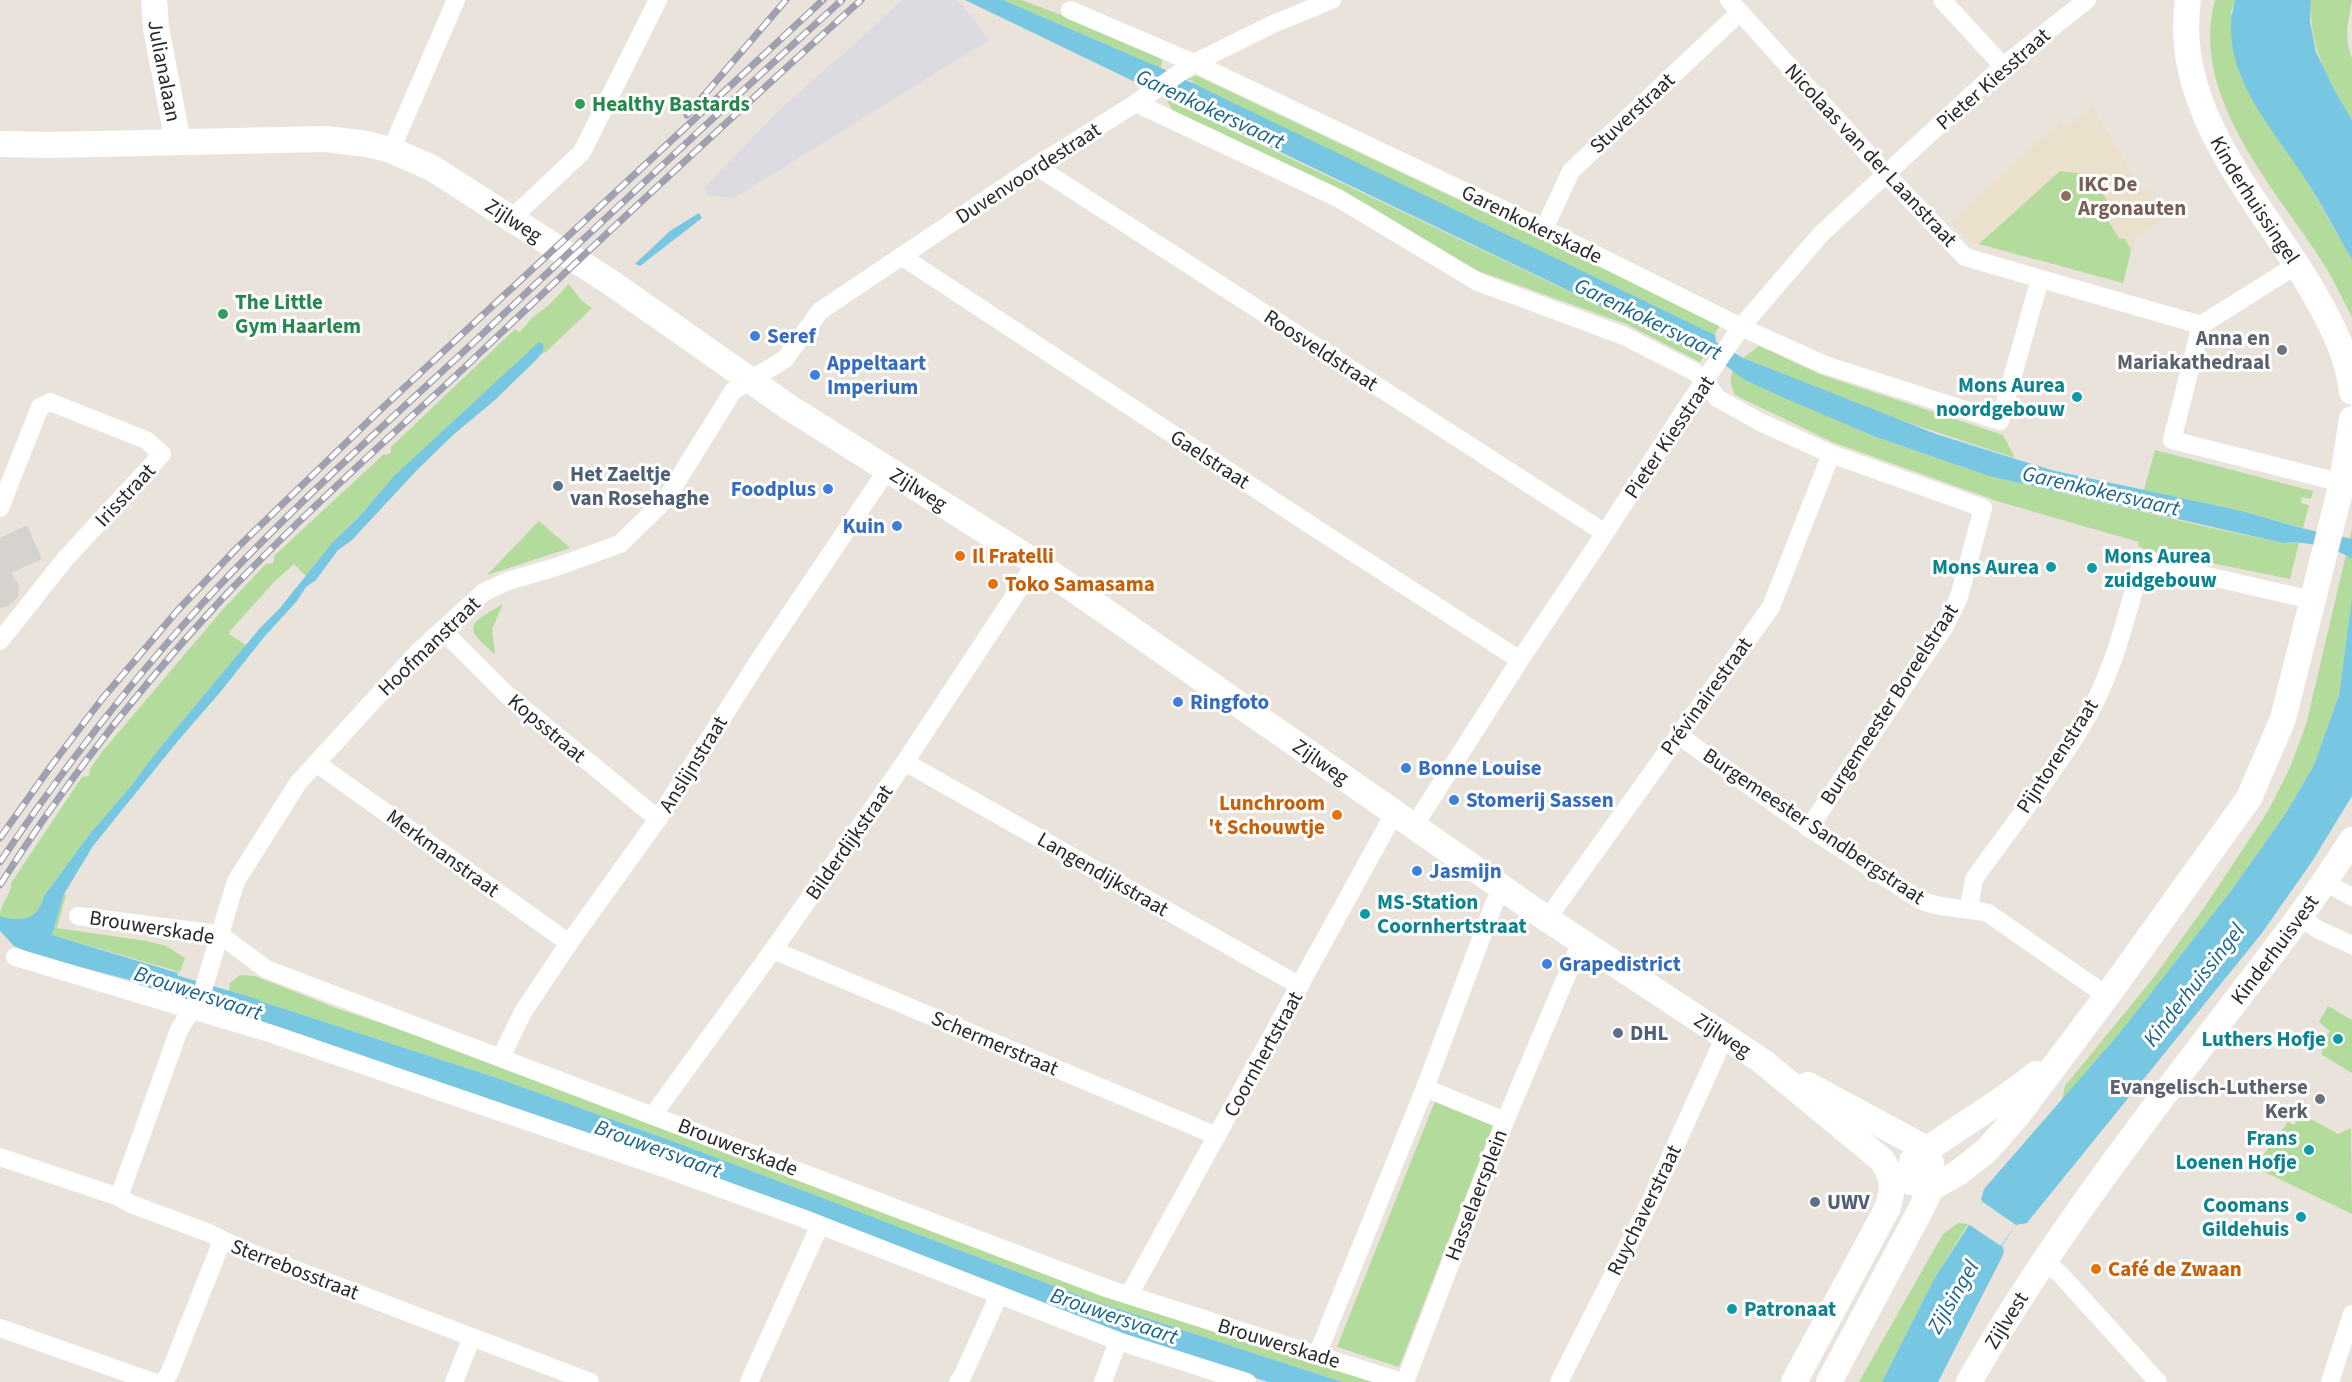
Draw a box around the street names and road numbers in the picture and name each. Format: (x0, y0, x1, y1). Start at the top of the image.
street label: Julianalaan (141, 19, 189, 124)
street label: Pieter Kiesstraat (1929, 21, 2057, 137)
street label: Nicolaas van der Laanstraat (1778, 57, 1964, 253)
street label: Stuverstraat (1583, 66, 1681, 160)
street label: Duvenvoordestraat (949, 115, 1107, 231)
street label: Kinderhuissingel (2203, 131, 2307, 270)
street label: Garenkokerskade (1457, 177, 1607, 271)
street label: Zijlweg (479, 191, 549, 250)
street label: Roosveldstraat (1258, 302, 1384, 398)
street label: Pieter Kiesstraat (1617, 369, 1721, 505)
street label: Gaelstraat (1164, 422, 1256, 496)
street label: Irisstraat (88, 457, 162, 533)
street label: Zijlweg (884, 460, 954, 519)
street label: Hoofmanstraat (371, 589, 487, 703)
street label: Burgemeester Boreelstraat (1813, 598, 1965, 810)
street label: Prévinairestraat (1653, 631, 1759, 761)
street label: Kopsstraat (501, 686, 593, 770)
street label: Pijntorenstraat (2009, 693, 2105, 819)
street label: Anslijnstraat (651, 710, 735, 818)
street label: Zijlweg (1287, 731, 1356, 792)
street label: Burgemeester Sandbergstraat (1697, 740, 1931, 912)
street label: Bilderdijkstraat (798, 778, 900, 906)
street label: Merkmanstraat (380, 802, 506, 904)
street label: Langendijkstraat (1032, 824, 1174, 924)
street label: Kinderhuisvest (2223, 888, 2326, 1011)
street label: Brouwerskade (87, 902, 217, 952)
street label: Coornhertstraat (1216, 986, 1310, 1122)
street label: Schermerstraat (927, 1003, 1063, 1083)
street label: Zijlweg (1688, 1005, 1757, 1065)
street label: Brouwerskade (674, 1110, 802, 1184)
street label: Hasselaersplein (1437, 1125, 1515, 1265)
street label: Ruychaverstraat (1599, 1139, 1689, 1281)
street label: Sterrebosstraat (227, 1231, 363, 1307)
street label: Zijlvest (1977, 1286, 2035, 1355)
street label: Brouwerskade (1214, 1310, 1344, 1376)

